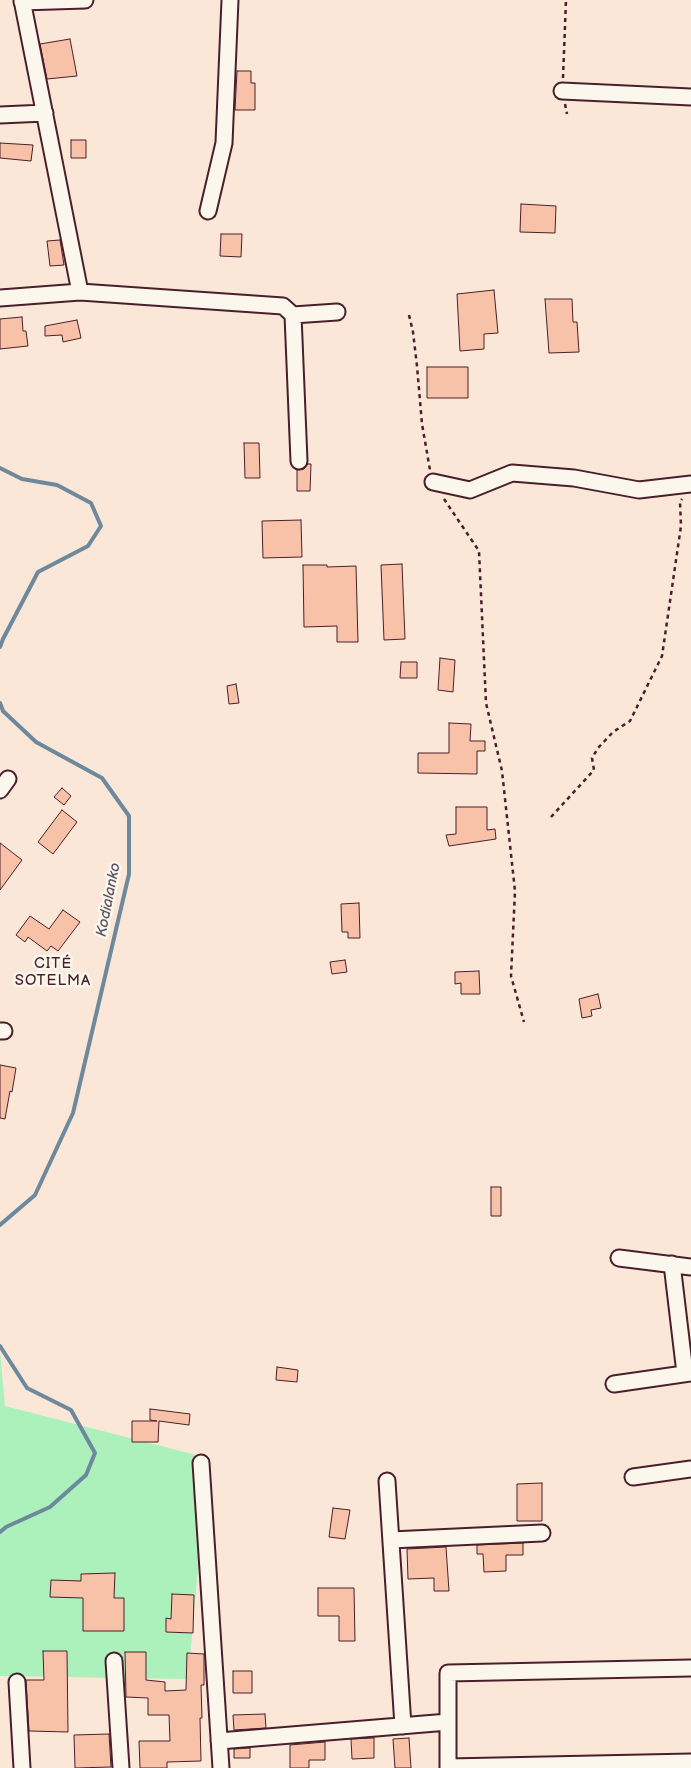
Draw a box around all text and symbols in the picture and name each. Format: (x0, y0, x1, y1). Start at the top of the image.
water label: Kodialanko (93, 862, 125, 938)
district label: CITÉ SOTELMA (14, 955, 92, 990)

